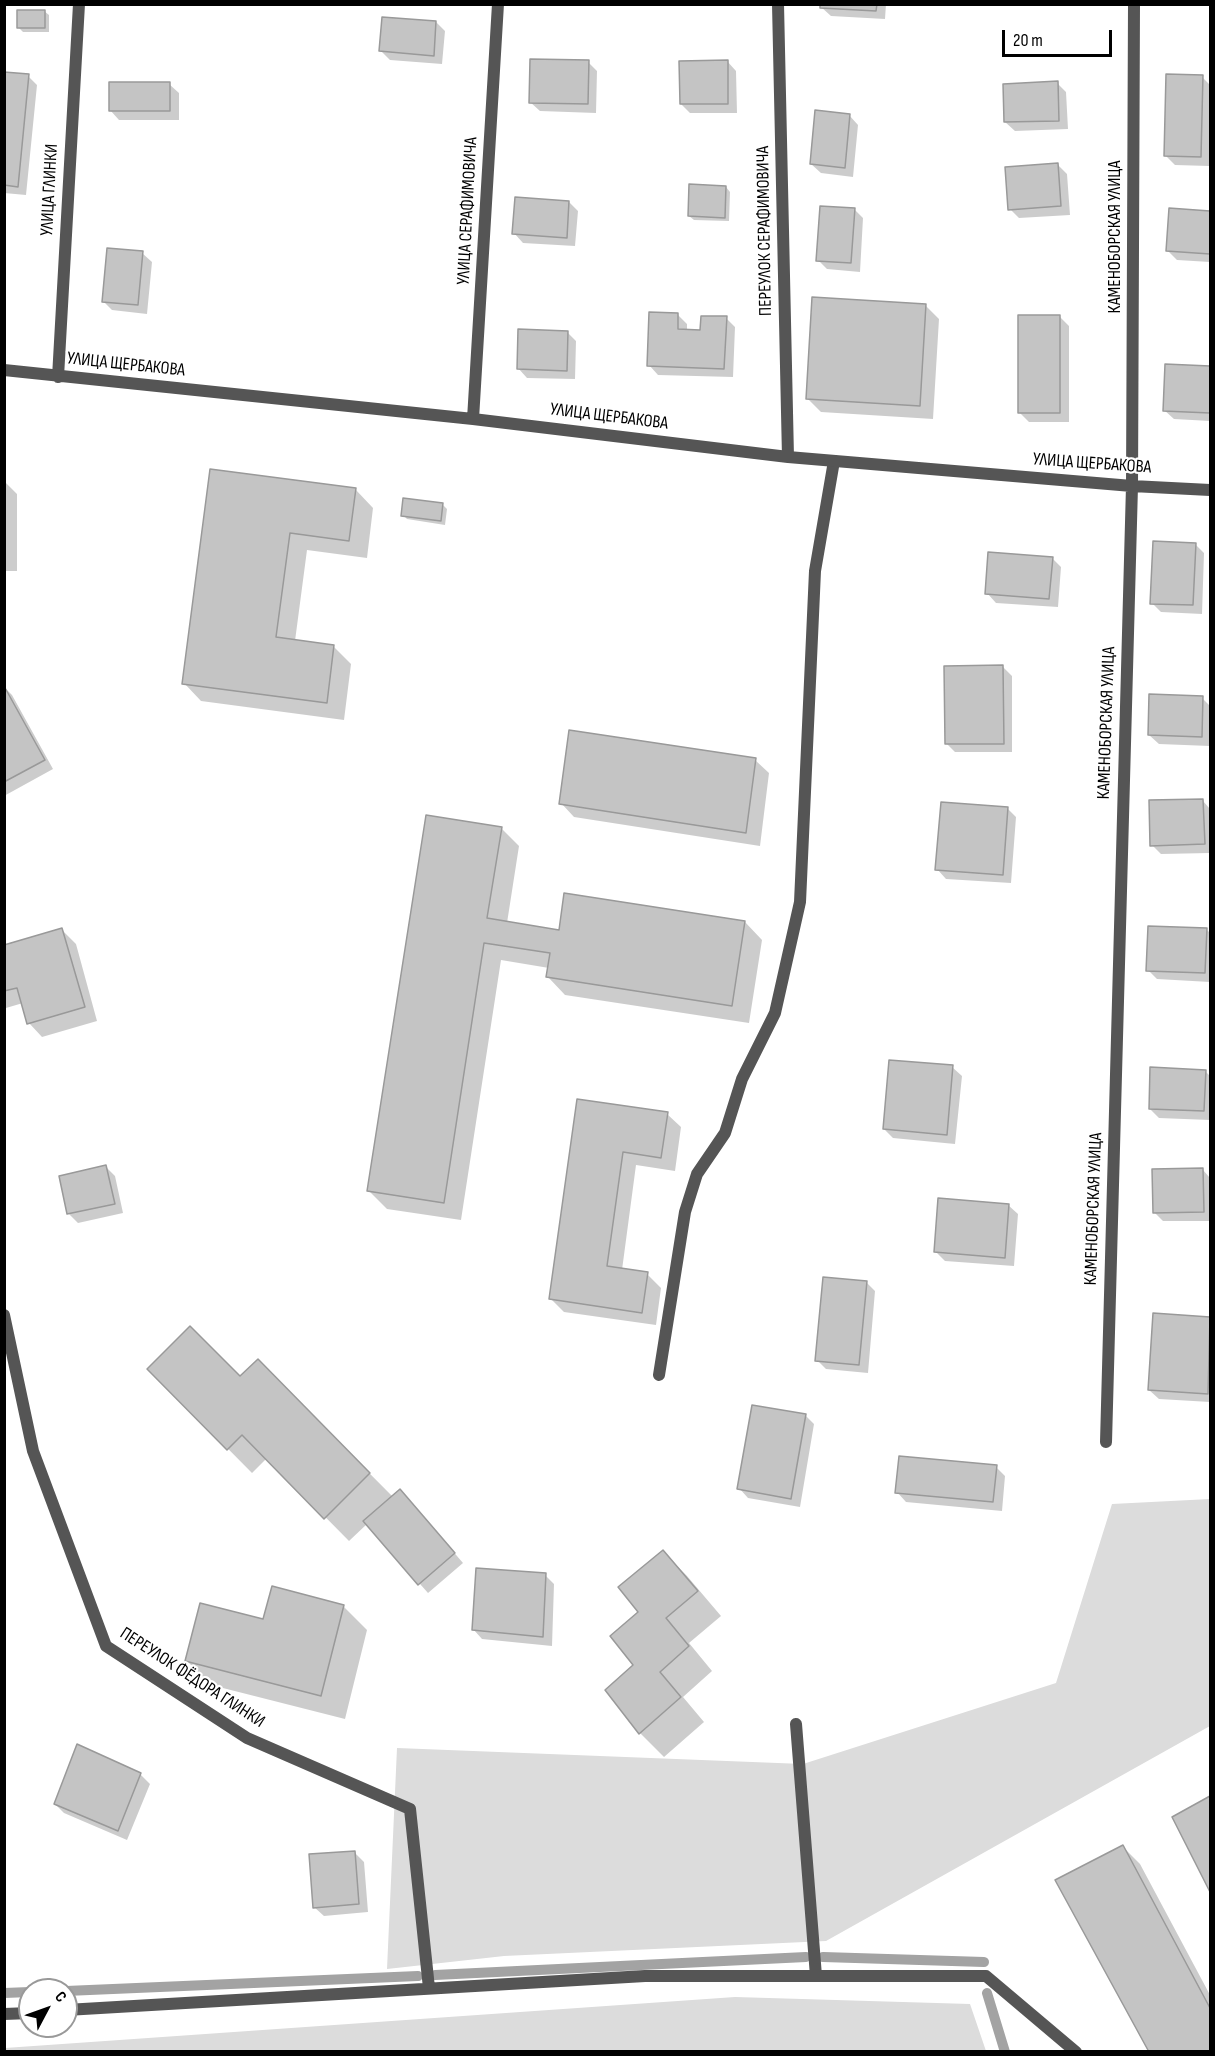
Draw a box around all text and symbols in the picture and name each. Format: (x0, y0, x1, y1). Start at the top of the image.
scale bar (1005, 18, 1114, 56)
text: 20 m (1013, 30, 1043, 51)
street label: УЛИЦА СЕРАФИМОВИЧА (453, 137, 483, 285)
street label: УЛИЦА ГЛИНКИ (37, 143, 63, 237)
street label: ПЕРЕУЛОК СЕРАФИМОВИЧА (753, 146, 777, 316)
street label: КАМЕНОБОРСКАЯ УЛИЦА (1104, 161, 1126, 313)
street label: УЛИЦА ЩЕРБАКОВА (66, 348, 186, 382)
street label: УЛИЦА ЩЕРБАКОВА (549, 399, 669, 435)
street label: УЛИЦА ЩЕРБАКОВА (1032, 449, 1152, 479)
street label: КАМЕНОБОРСКАЯ УЛИЦА (1094, 646, 1120, 800)
street label: КАМЕНОБОРСКАЯ УЛИЦА (1081, 1132, 1107, 1286)
street label: ПЕРЕУЛОК ФЁДОРА ГЛИНКИ (115, 1623, 269, 1733)
north arrow (18, 1978, 78, 2038)
text: С (51, 1988, 70, 2007)

